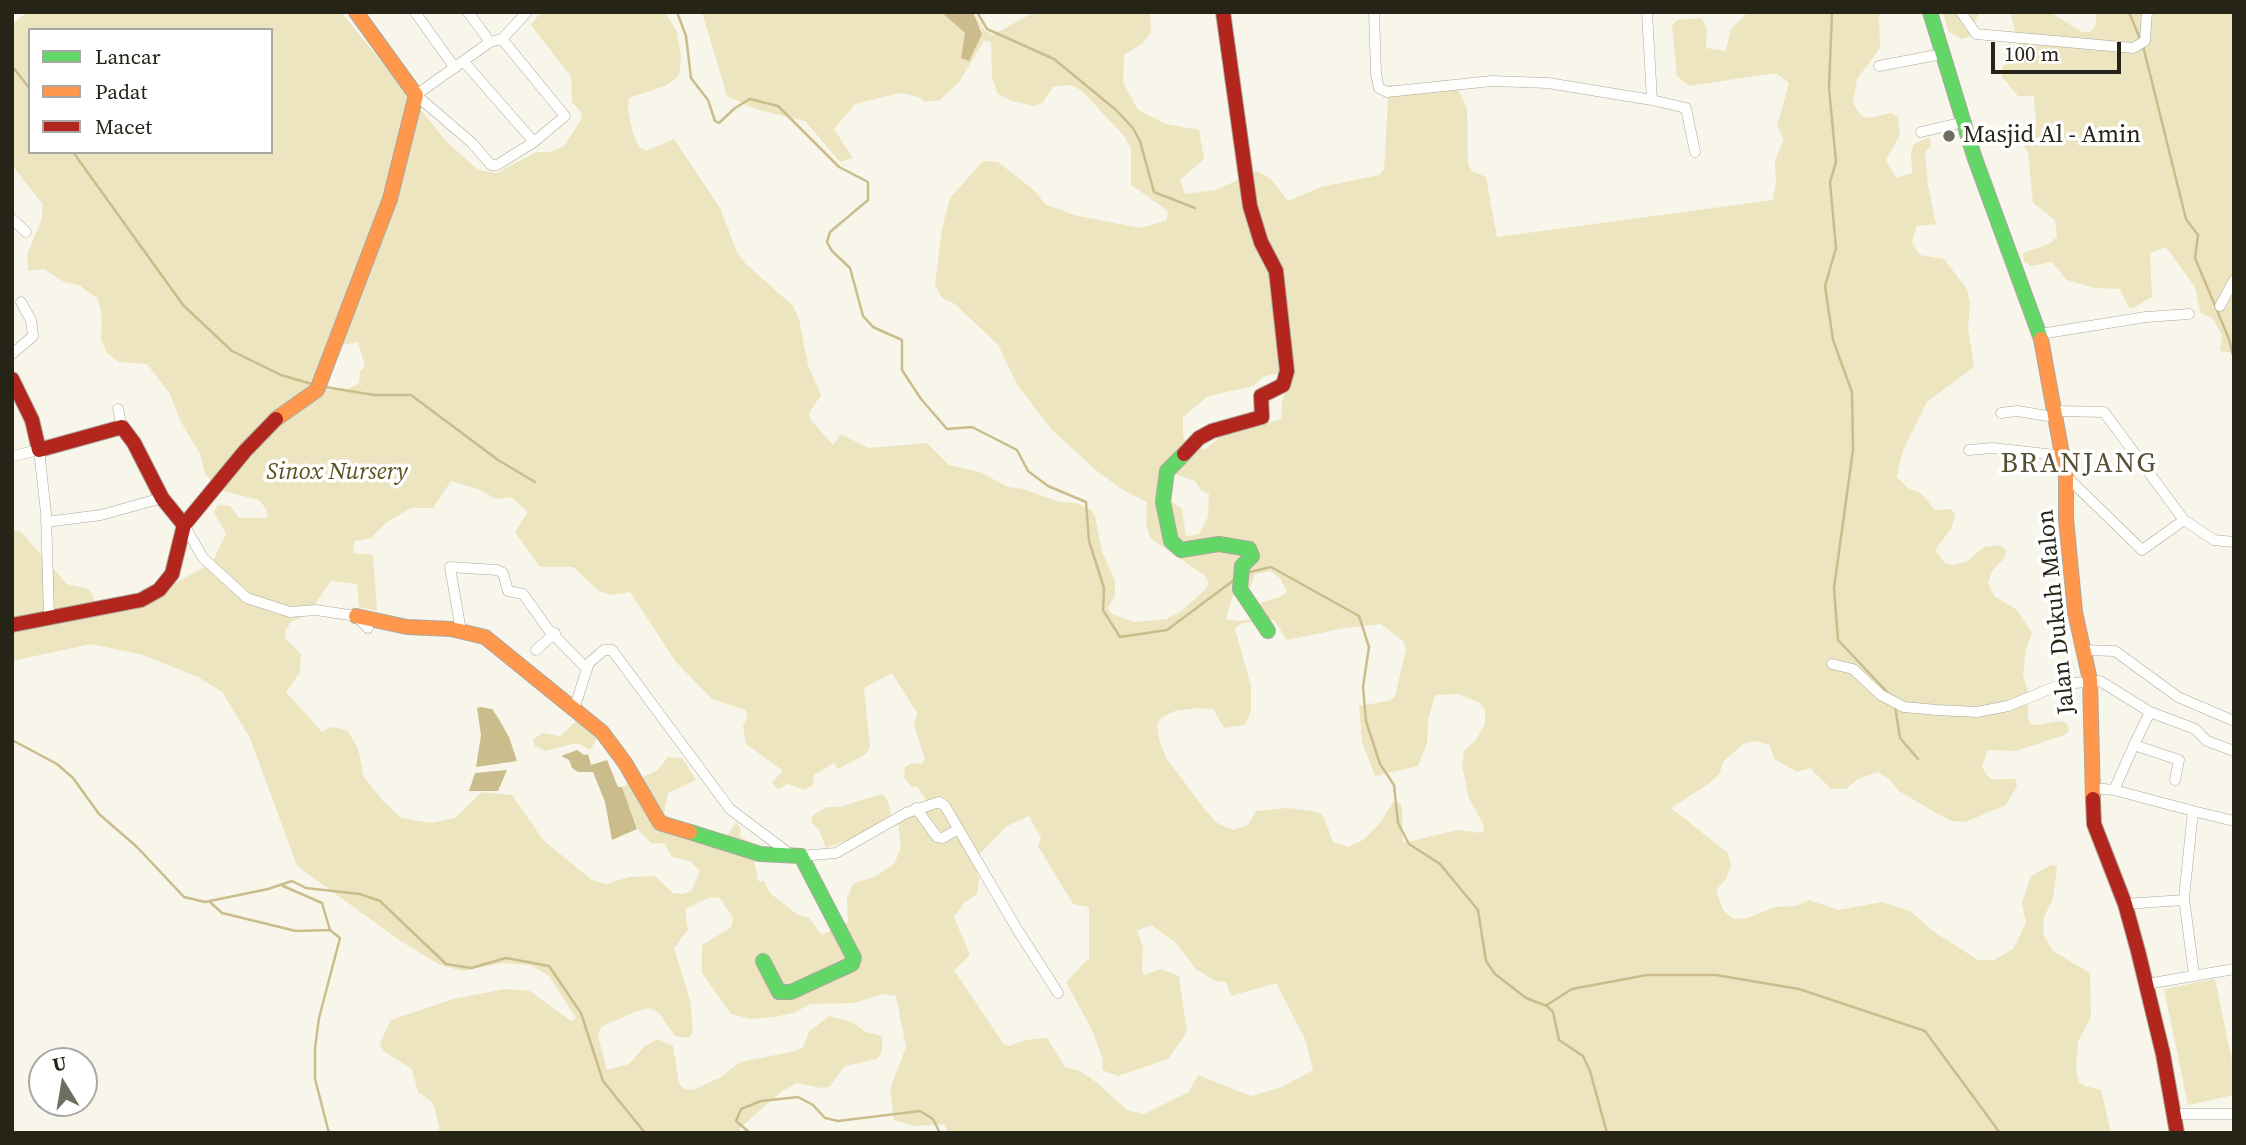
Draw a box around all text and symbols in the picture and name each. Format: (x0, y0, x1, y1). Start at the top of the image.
legend (28, 28, 273, 154)
scale bar (1994, 28, 2124, 72)
text: 100 m (2004, 39, 2059, 68)
text: Lancar (95, 42, 161, 71)
text: Padat (95, 77, 147, 106)
text: Macet (95, 112, 152, 141)
place label: Masjid Al - Amin (1963, 122, 2141, 150)
marker: Masjid Al - Amin (1941, 128, 1957, 144)
district label: BRANJANG (2001, 448, 2157, 482)
park label: Sinox Nursery (266, 459, 408, 487)
street label: Jalan Dukuh Malon (2032, 508, 2082, 716)
north arrow (28, 1047, 98, 1117)
text: U (50, 1049, 69, 1077)

